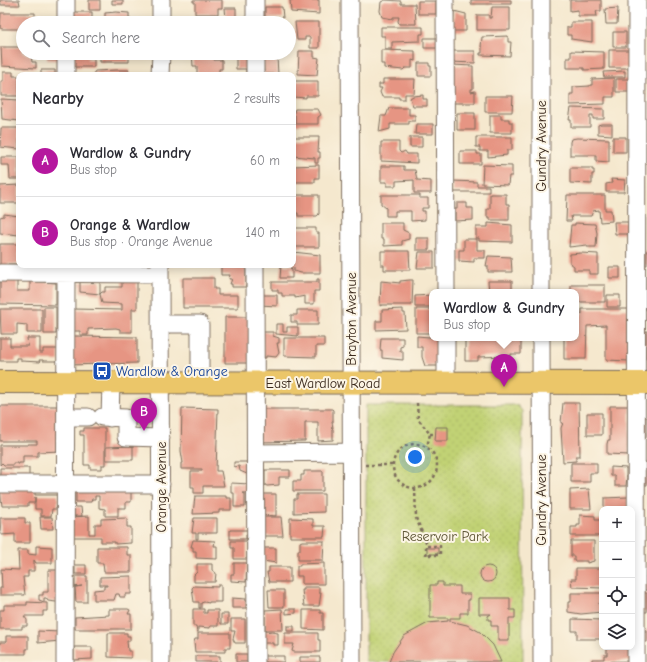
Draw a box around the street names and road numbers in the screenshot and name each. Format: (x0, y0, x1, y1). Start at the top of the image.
street label: Gundry Avenue (533, 100, 550, 192)
street label: Brayton Avenue (343, 272, 360, 366)
street label: East Wardlow Road (266, 375, 380, 392)
street label: Orange Avenue (153, 442, 170, 533)
street label: Gundry Avenue (533, 454, 550, 546)

